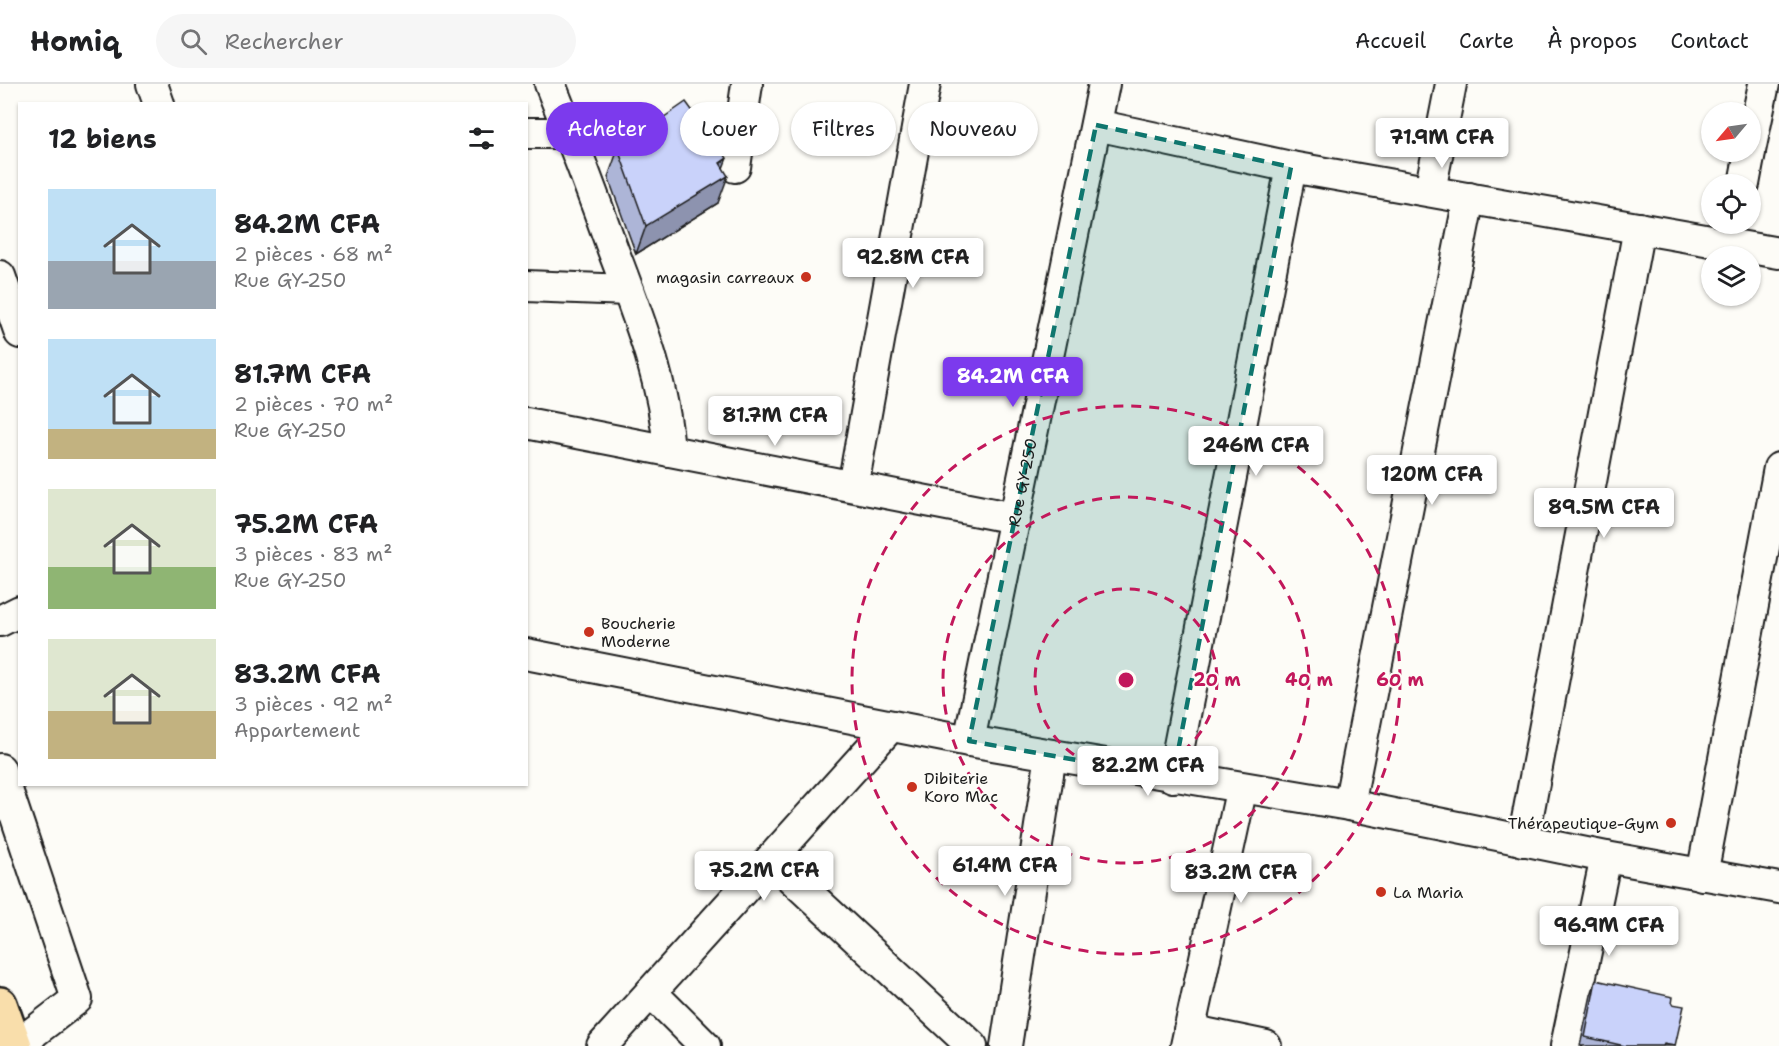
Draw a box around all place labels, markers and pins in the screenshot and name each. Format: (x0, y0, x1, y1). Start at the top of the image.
pin: 71.9M CFA (1373, 118, 1511, 169)
pin: 92.8M CFA (844, 238, 982, 289)
place label: magasin carreaux (656, 267, 794, 288)
marker: magasin carreaux (799, 270, 813, 284)
pin: 84.2M CFA (944, 357, 1082, 408)
pin: 81.7M CFA (706, 396, 844, 447)
pin: 246M CFA (1194, 426, 1318, 477)
pin: 120M CFA (1370, 455, 1494, 506)
pin: 89.5M CFA (1535, 488, 1673, 539)
place label: Boucherie Moderne (601, 613, 676, 652)
marker: Boucherie Moderne (582, 625, 596, 639)
centre of rings (1116, 670, 1136, 690)
pin: 82.2M CFA (1079, 746, 1217, 797)
place label: Dibiterie Koro Mac (924, 768, 998, 807)
marker: Dibiterie Koro Mac (905, 780, 919, 794)
place label: Thérapeutique-Gym (1508, 813, 1659, 834)
marker: Thérapeutique-Gym (1664, 816, 1678, 830)
pin: 61.4M CFA (936, 846, 1074, 897)
pin: 75.2M CFA (695, 851, 833, 902)
pin: 83.2M CFA (1172, 853, 1310, 904)
place label: La Maria (1393, 882, 1463, 903)
marker: La Maria (1374, 885, 1388, 899)
pin: 96.9M CFA (1540, 906, 1678, 957)

